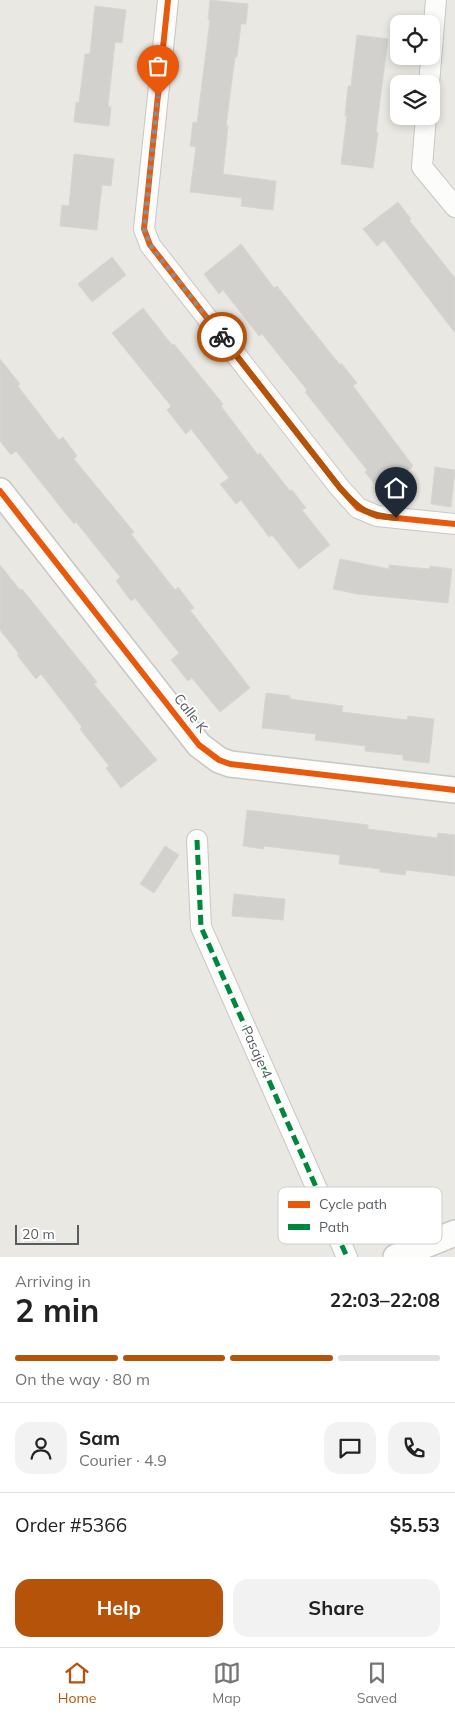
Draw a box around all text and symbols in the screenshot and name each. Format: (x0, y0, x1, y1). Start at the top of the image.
map controls (390, 15, 440, 125)
button: locate (390, 15, 440, 65)
pin (137, 45, 179, 96)
icon: bag (144, 52, 172, 80)
button: layers (390, 75, 440, 125)
courier (197, 312, 247, 362)
icon: bike (208, 323, 236, 351)
pin (375, 467, 417, 518)
icon: home (382, 474, 410, 502)
street label: Calle K (170, 690, 212, 737)
street label: Pasaje 4 (237, 1023, 277, 1082)
legend (278, 1187, 442, 1244)
text: Cycle path (319, 1195, 387, 1213)
text: Path (319, 1218, 349, 1236)
scale bar (15, 1222, 79, 1245)
text: 20 m (22, 1225, 55, 1243)
text: Arriving in (15, 1271, 91, 1291)
text: 22:03–22:08 (330, 1288, 440, 1312)
text: 2 min (15, 1290, 99, 1330)
text: On the way · 80 m (15, 1369, 150, 1389)
button: person (15, 1422, 67, 1474)
button: chat (324, 1422, 376, 1474)
button: phone (388, 1422, 440, 1474)
text: Sam (79, 1426, 120, 1450)
text: Courier · 4.9 (79, 1450, 167, 1470)
text: Order #5366 (15, 1513, 127, 1537)
text: $5.53 (390, 1513, 440, 1537)
button: Help (15, 1579, 223, 1637)
button: Share (233, 1579, 440, 1637)
tab: Home (58, 1659, 96, 1707)
tab: Map (212, 1659, 241, 1707)
tab: Saved (357, 1659, 397, 1707)

